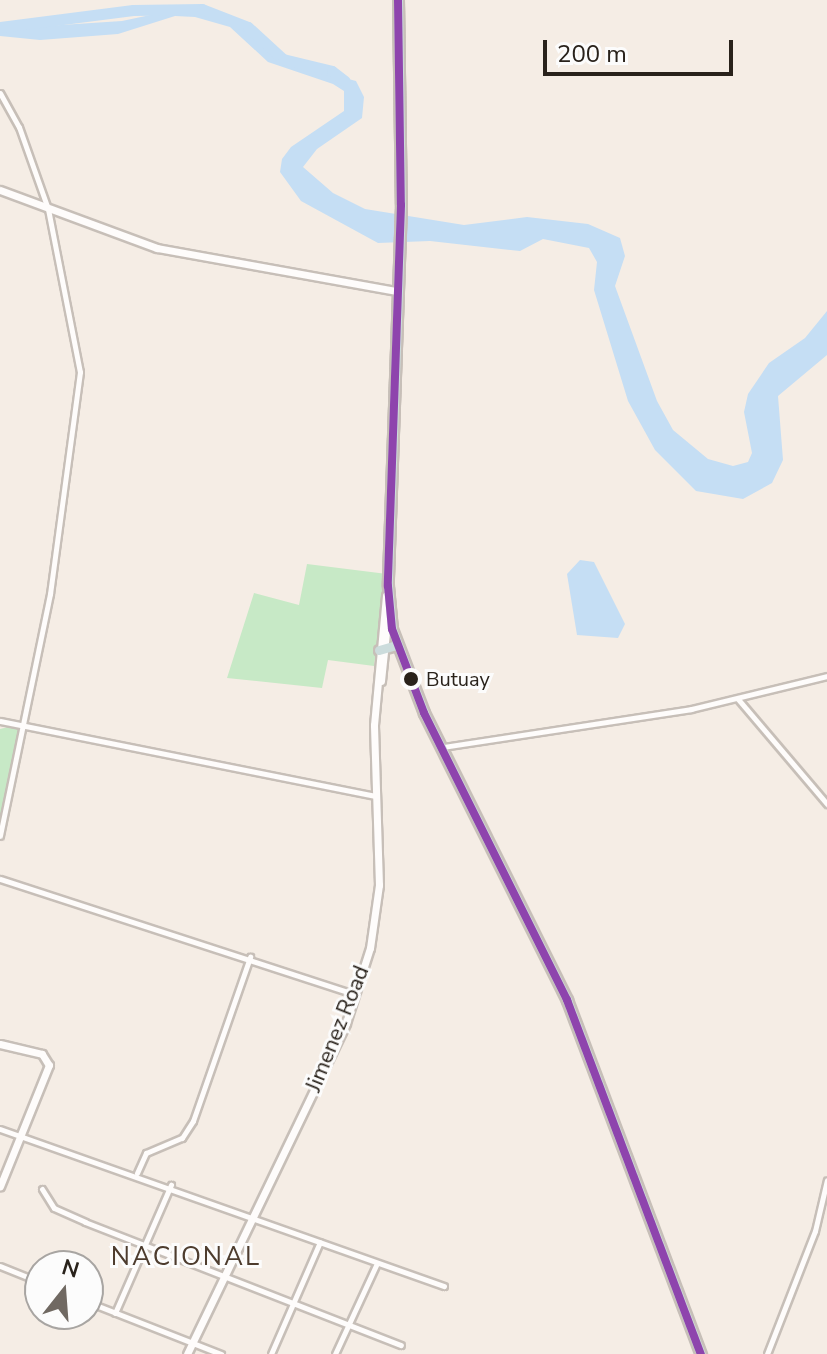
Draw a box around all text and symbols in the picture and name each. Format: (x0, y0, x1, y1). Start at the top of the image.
scale bar (547, 24, 737, 74)
text: 200 m (557, 38, 627, 70)
place label: Butuay (426, 667, 490, 691)
marker: Butuay (403, 671, 419, 687)
street label: Jimenez Road (301, 962, 375, 1096)
district label: NACIONAL (111, 1241, 261, 1273)
north arrow (24, 1250, 104, 1330)
text: N (58, 1252, 83, 1286)

